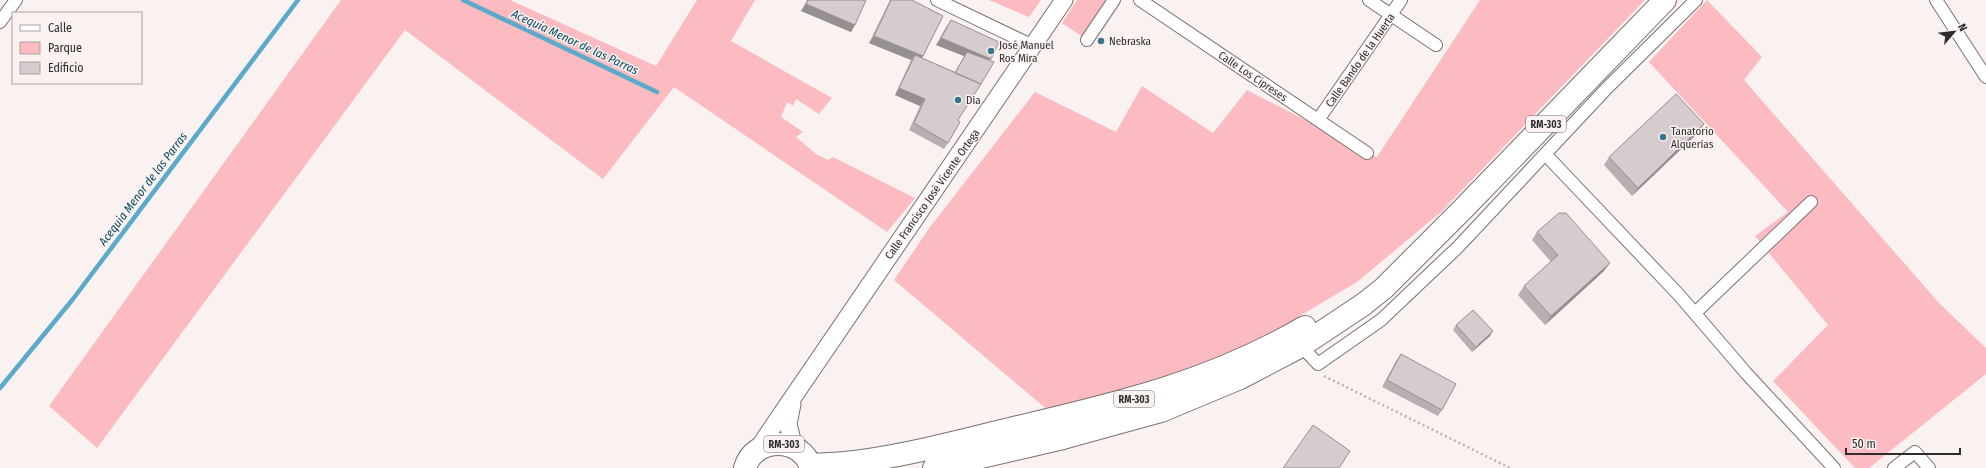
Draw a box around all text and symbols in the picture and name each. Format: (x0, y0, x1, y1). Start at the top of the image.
water label: Acequia Menor de las Parras (509, 6, 641, 78)
street label: Calle Bando de la Huerta (1323, 11, 1398, 110)
legend (12, 12, 142, 84)
north arrow (1934, 12, 1974, 52)
text: Calle (48, 21, 72, 35)
text: N (1955, 22, 1970, 34)
place label: Nebraska (1109, 35, 1151, 48)
marker: Nebraska (1096, 36, 1106, 46)
place label: José Manuel Ros Mira (999, 39, 1054, 65)
text: Parque (48, 41, 82, 55)
marker: José Manuel Ros Mira (986, 46, 996, 56)
street label: Calle Los Cipreses (1216, 49, 1290, 104)
text: Edificio (48, 61, 84, 75)
place label: Dia (966, 94, 981, 107)
marker: Dia (953, 95, 963, 105)
road number: RM-303 (1526, 116, 1566, 132)
place label: Tanatorio Alquerias (1671, 125, 1714, 151)
street label: Calle Francisco José Vicente Ortega (882, 127, 982, 262)
water label: Acequia Menor de las Parras (95, 130, 190, 249)
marker: Tanatorio Alquerias (1658, 132, 1668, 142)
road number: RM-303 (1114, 391, 1154, 407)
scale bar (1846, 430, 1960, 456)
road number: RM-303 (764, 436, 804, 452)
text: 50 m (1852, 437, 1876, 451)

